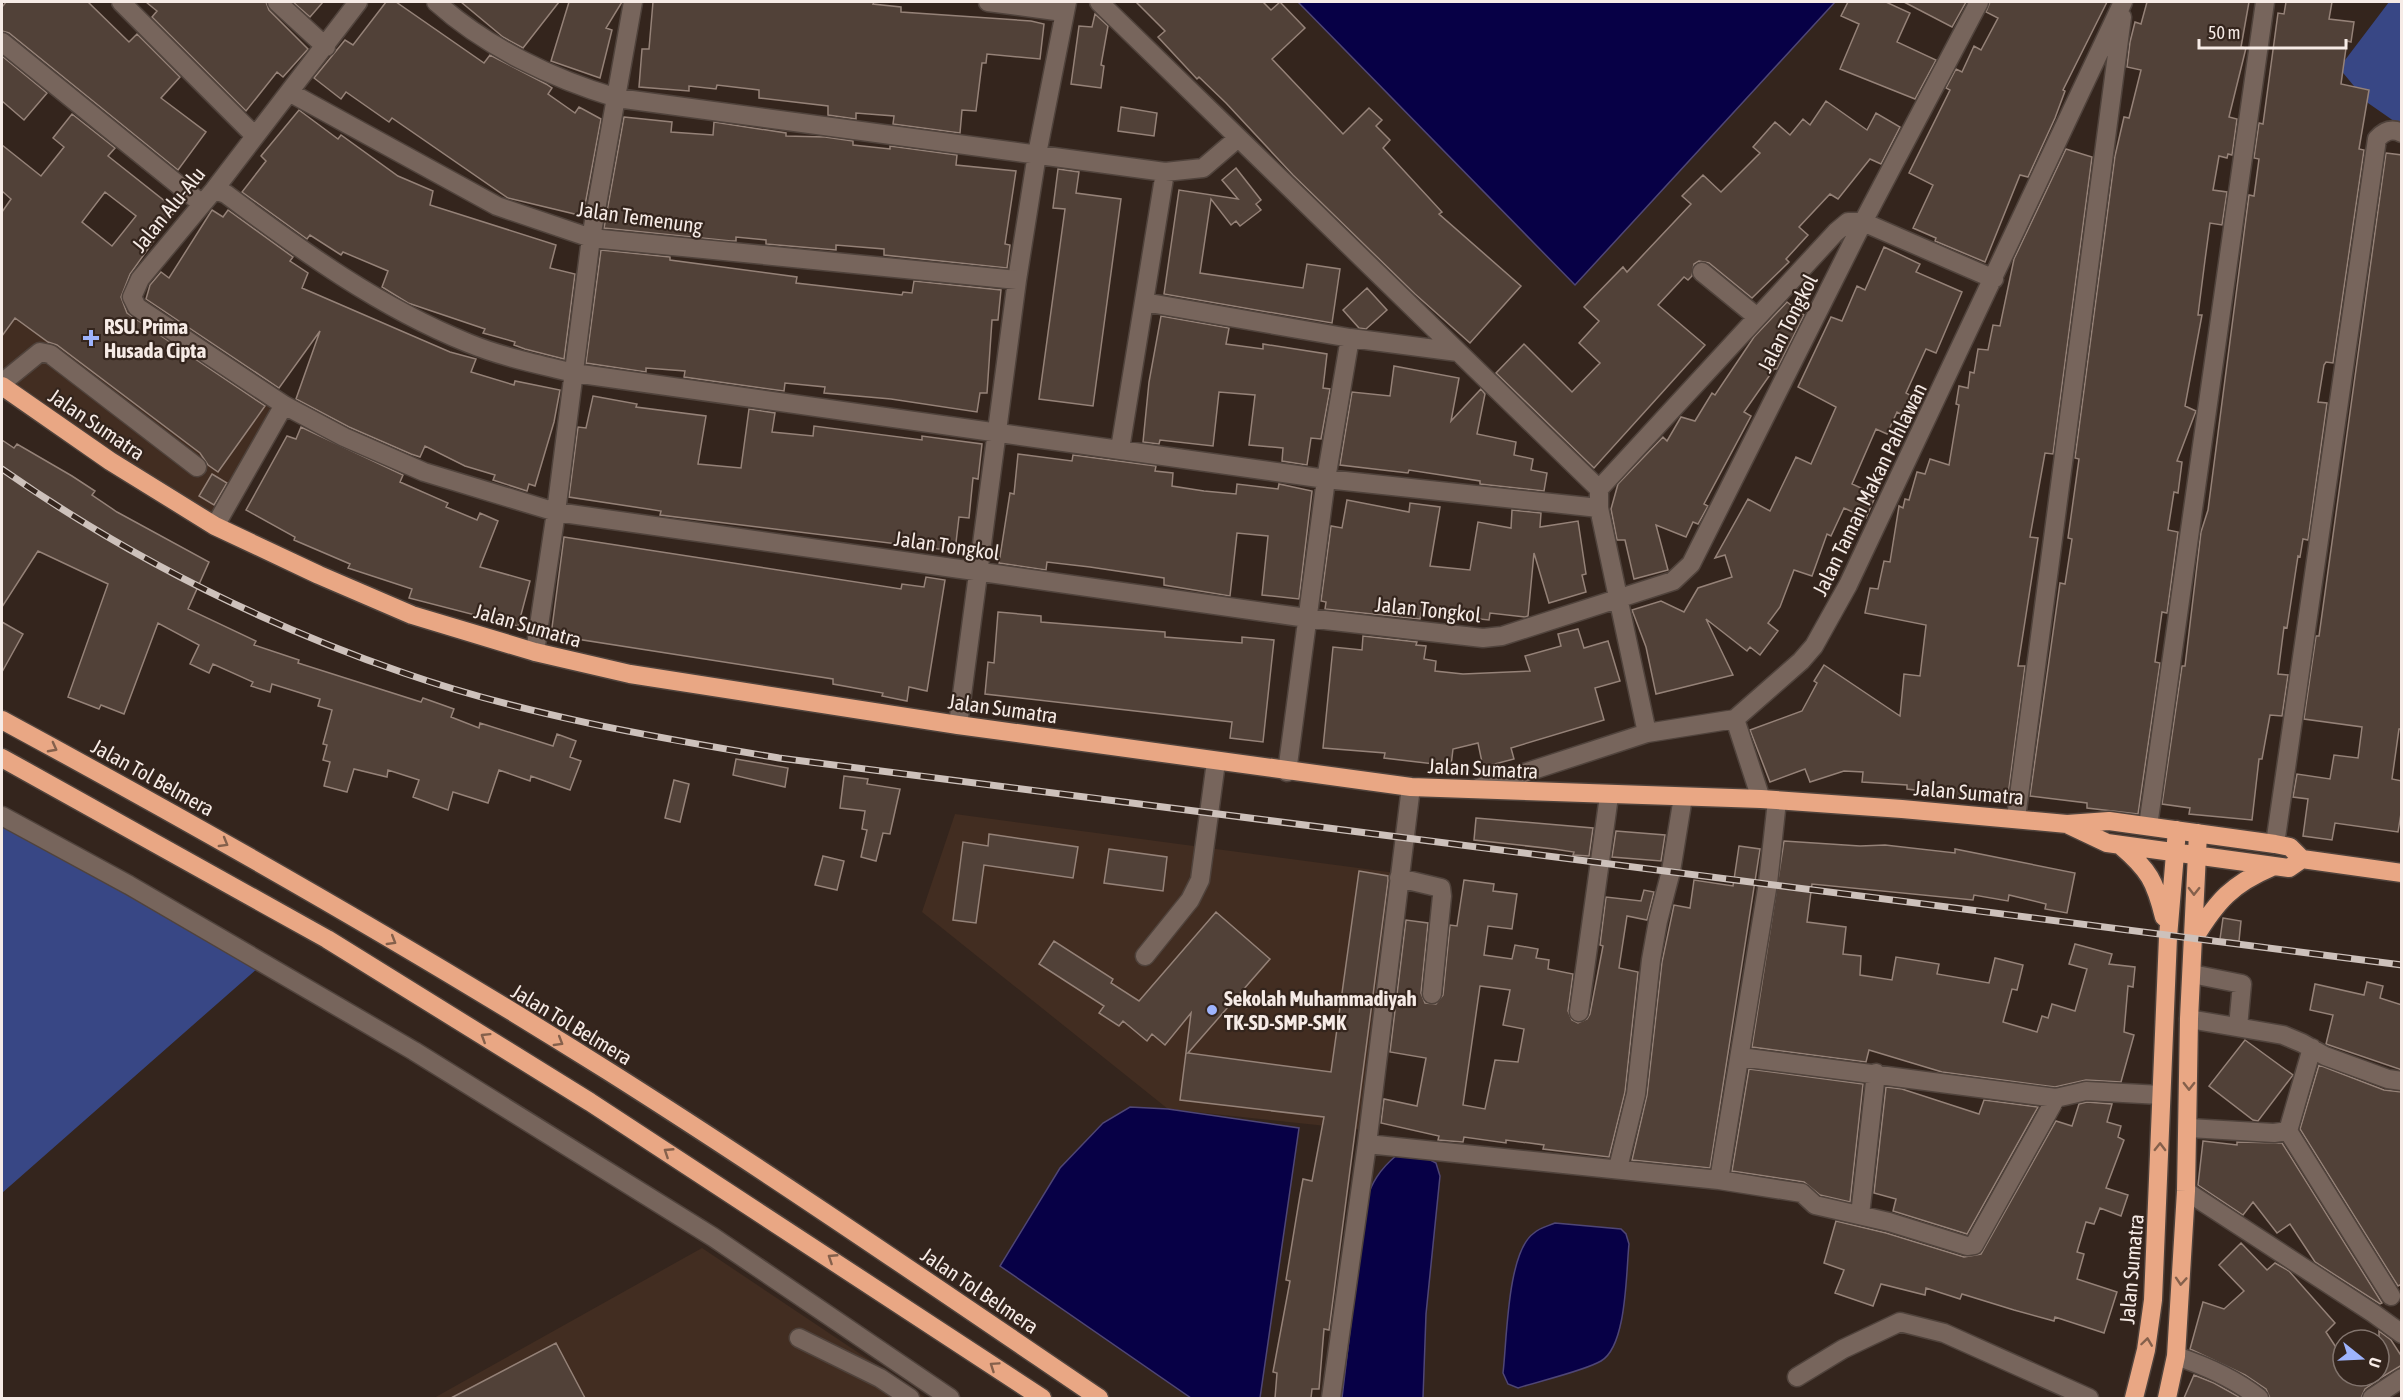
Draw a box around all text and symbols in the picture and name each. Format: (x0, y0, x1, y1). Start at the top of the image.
scale bar (2199, 12, 2346, 50)
text: 50 m (2208, 22, 2240, 43)
street label: Jalan Alu-Alu (127, 162, 209, 256)
street label: Jalan Temenung (576, 196, 704, 238)
street label: Jalan Tongkol (1752, 270, 1822, 376)
place label: RSU. Prima Husada Cipta (104, 314, 206, 362)
marker: RSU. Prima Husada Cipta (82, 329, 100, 347)
street label: Jalan Taman Makan Pahlawan (1807, 379, 1931, 599)
street label: Jalan Sumatra (45, 383, 149, 465)
street label: Jalan Tongkol (893, 526, 1002, 564)
street label: Jalan Tongkol (1374, 592, 1482, 627)
street label: Jalan Sumatra (472, 598, 584, 652)
street label: Jalan Sumatra (947, 688, 1059, 728)
street label: Jalan Tol Belmera (88, 733, 218, 821)
one-way arrow (47, 741, 57, 752)
street label: Jalan Sumatra (1427, 753, 1539, 783)
street label: Jalan Sumatra (1913, 775, 2025, 809)
one-way arrow (217, 835, 228, 847)
one-way arrow (2188, 886, 2201, 895)
one-way arrow (386, 934, 396, 946)
street label: Jalan Tol Belmera (507, 979, 637, 1069)
place label: Sekolah Muhammadiyah TK-SD-SMP-SMK (1224, 986, 1417, 1034)
marker: Sekolah Muhammadiyah TK-SD-SMP-SMK (1205, 1003, 1219, 1017)
one-way arrow (481, 1032, 491, 1044)
one-way arrow (553, 1034, 563, 1046)
one-way arrow (2183, 1081, 2195, 1090)
one-way arrow (2153, 1143, 2166, 1152)
one-way arrow (664, 1148, 675, 1159)
street label: Jalan Sumatra (2114, 1213, 2148, 1325)
street label: Jalan Tol Belmera (917, 1242, 1043, 1338)
one-way arrow (827, 1254, 838, 1265)
one-way arrow (2174, 1276, 2187, 1285)
north arrow (2331, 1328, 2391, 1388)
one-way arrow (2140, 1337, 2152, 1346)
text: U (2365, 1355, 2385, 1370)
one-way arrow (990, 1362, 1001, 1373)

